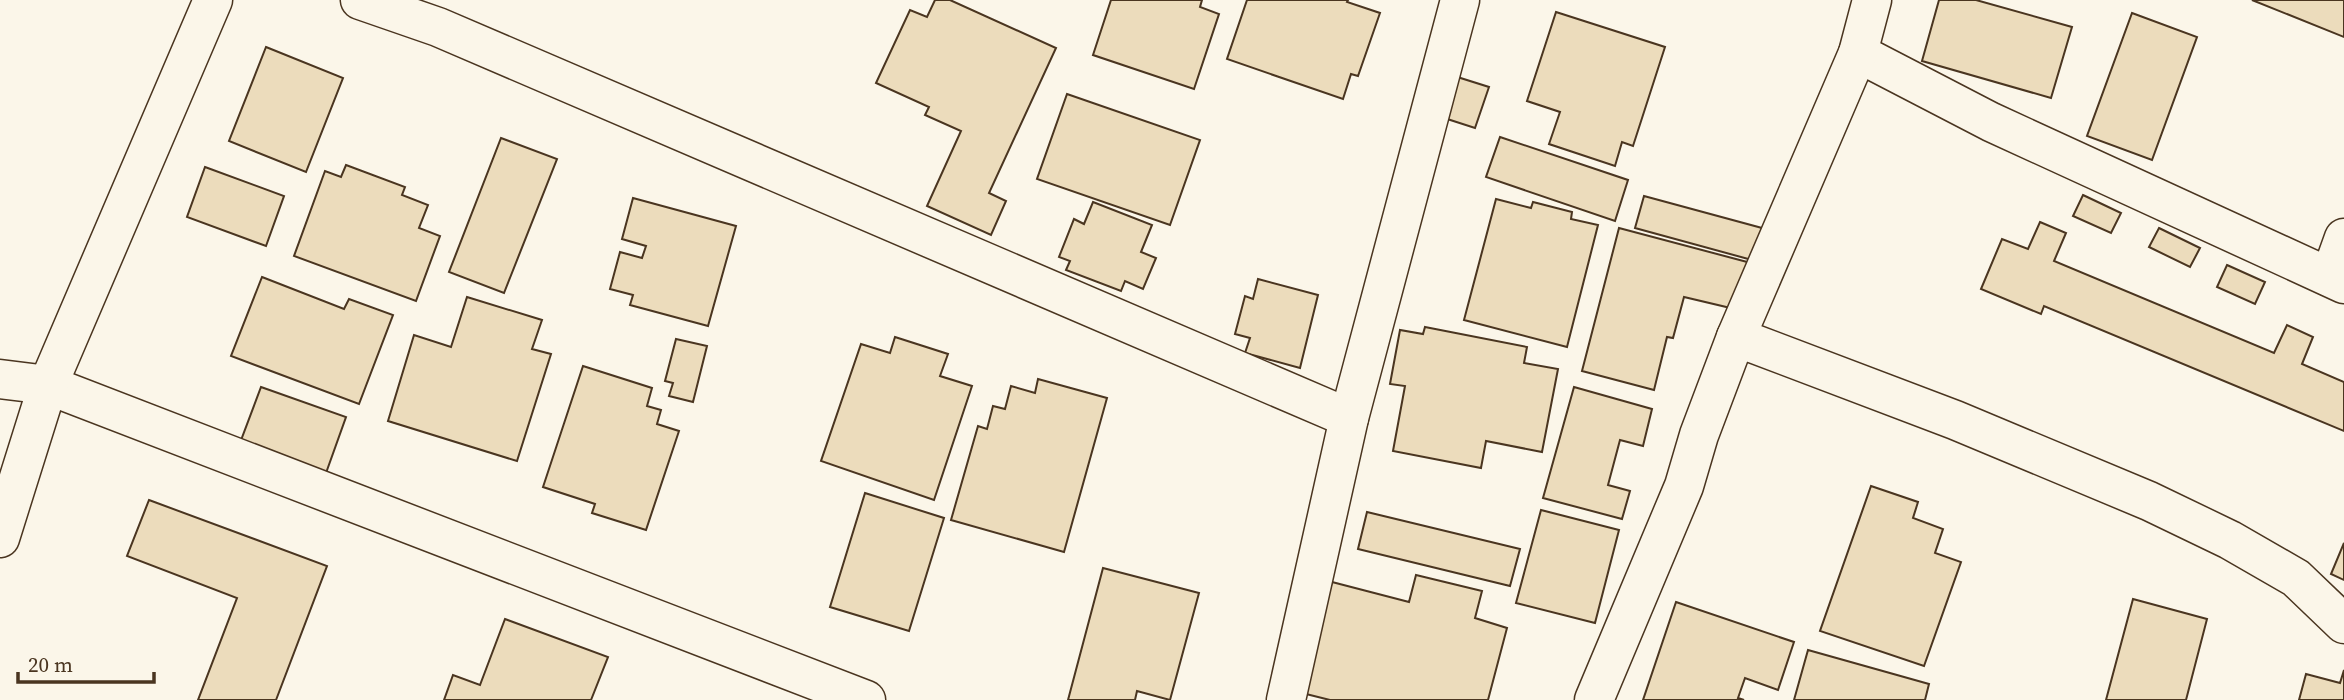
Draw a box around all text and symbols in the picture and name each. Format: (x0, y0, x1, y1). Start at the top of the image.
scale bar (18, 640, 154, 684)
text: 20 m (28, 650, 73, 679)

